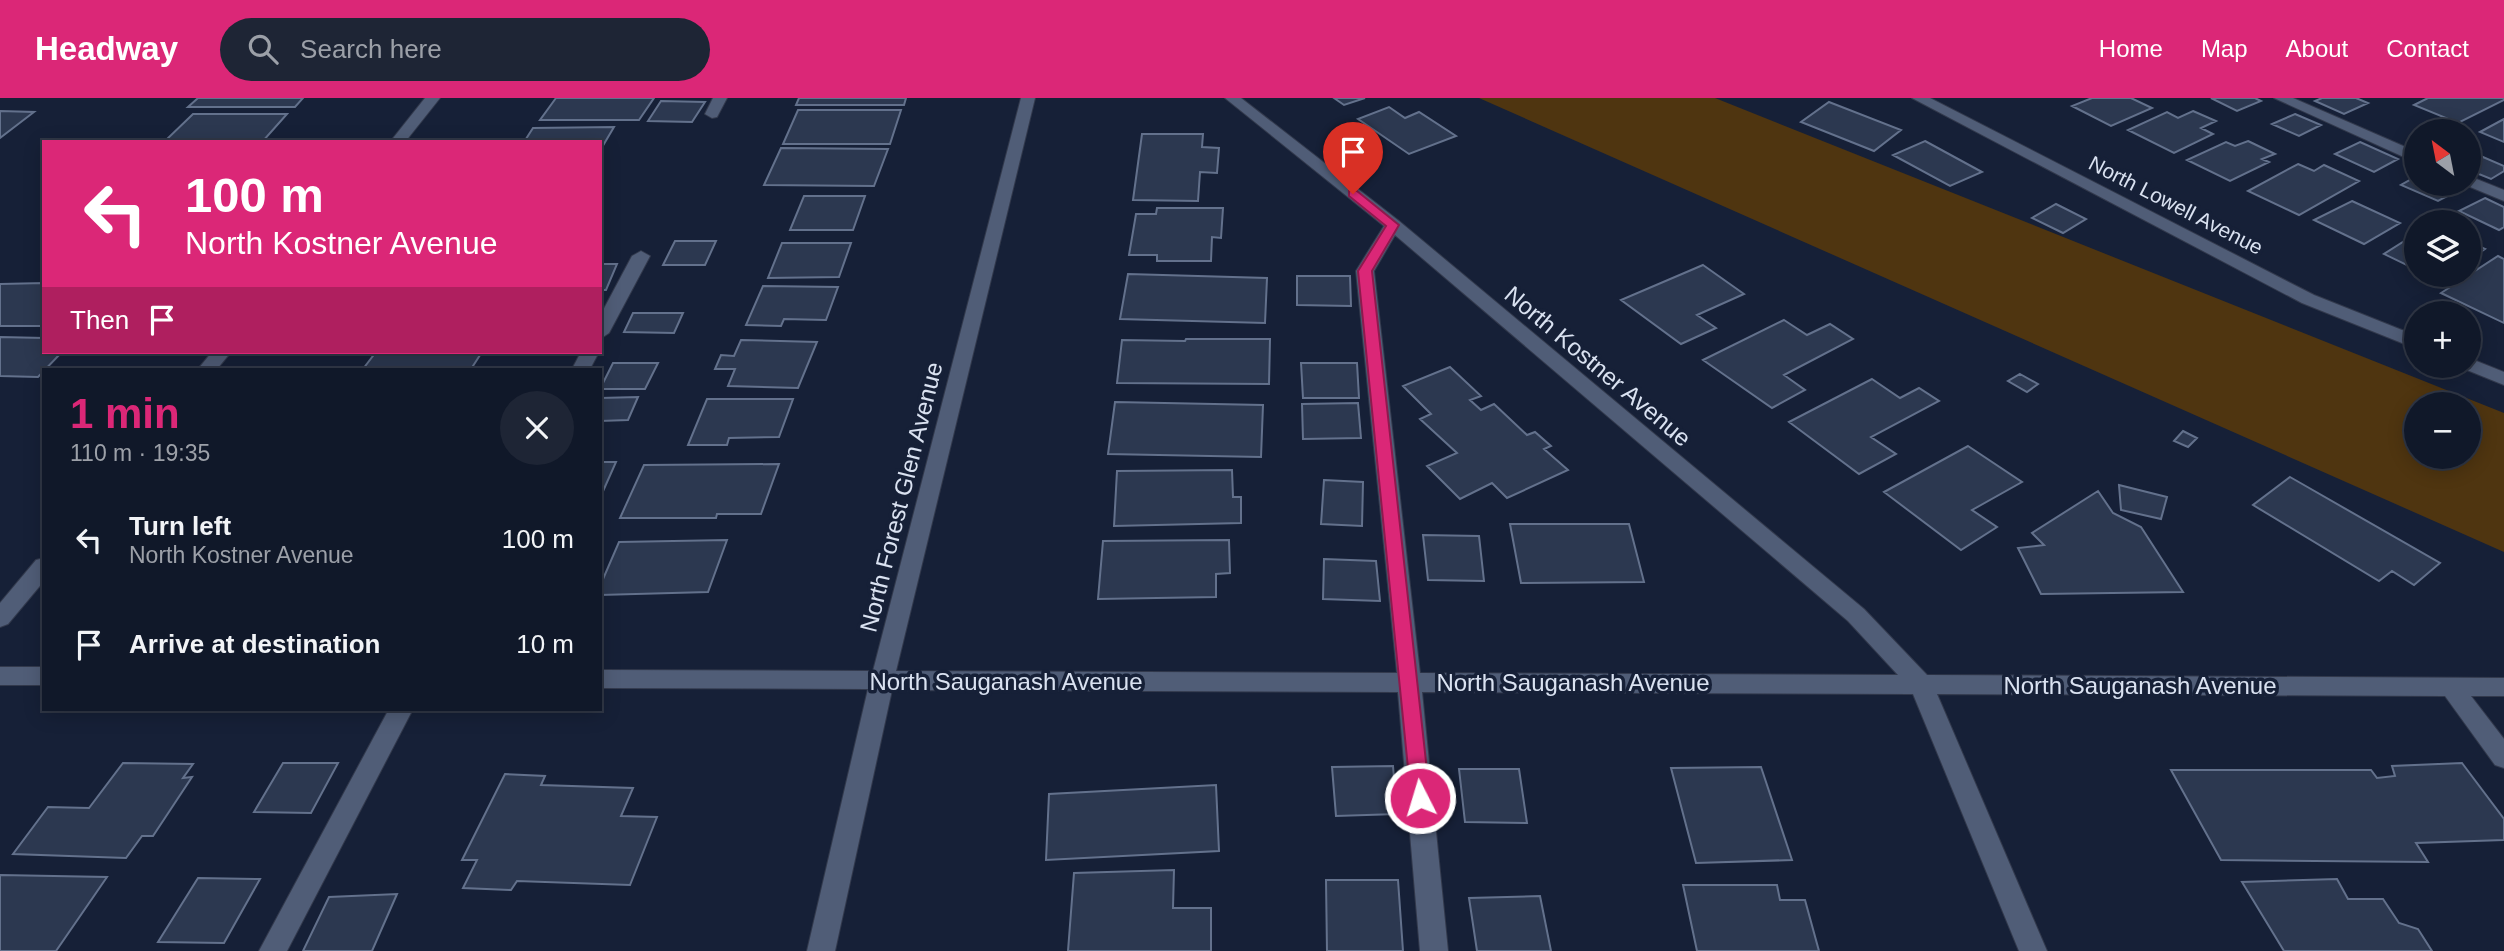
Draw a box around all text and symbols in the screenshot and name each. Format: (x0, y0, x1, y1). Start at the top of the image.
search box (220, 18, 710, 81)
text: Headway (35, 30, 178, 67)
icon: search (244, 30, 282, 68)
text: Search here (300, 34, 442, 64)
text: Home (2099, 35, 2163, 62)
text: Map (2201, 35, 2248, 62)
text: About (2286, 35, 2348, 62)
text: Contact (2386, 35, 2469, 62)
north arrow (2404, 119, 2482, 196)
map controls (2404, 119, 2481, 469)
pin (1323, 122, 1383, 194)
icon: arrive (1334, 133, 1372, 171)
street label: North Lowell Avenue (2085, 151, 2267, 259)
icon: left (70, 168, 161, 259)
text: 100 m (185, 168, 324, 222)
button: layers (2404, 210, 2481, 287)
text: North Kostner Avenue (185, 225, 498, 261)
street label: North Kostner Avenue (1500, 280, 1696, 452)
icon: arrive (143, 301, 181, 339)
button: + (2404, 301, 2481, 378)
text: Then (70, 305, 129, 335)
street label: North Forest Glen Avenue (854, 359, 948, 635)
text: 1 min (70, 390, 180, 437)
button: close (500, 391, 574, 465)
button: − (2404, 392, 2481, 469)
text: 110 m · 19:35 (70, 440, 210, 466)
text: Turn left (129, 511, 231, 541)
icon: left (70, 521, 108, 559)
text: 100 m (502, 524, 574, 554)
text: North Kostner Avenue (129, 542, 354, 568)
icon: arrive (70, 626, 108, 664)
text: Arrive at destination (129, 629, 380, 659)
text: 10 m (516, 629, 574, 659)
street label: North Sauganash Avenue (869, 668, 1143, 695)
street label: North Sauganash Avenue (1436, 669, 1710, 696)
street label: North Sauganash Avenue (2003, 672, 2277, 699)
position arrow (1383, 761, 1457, 835)

